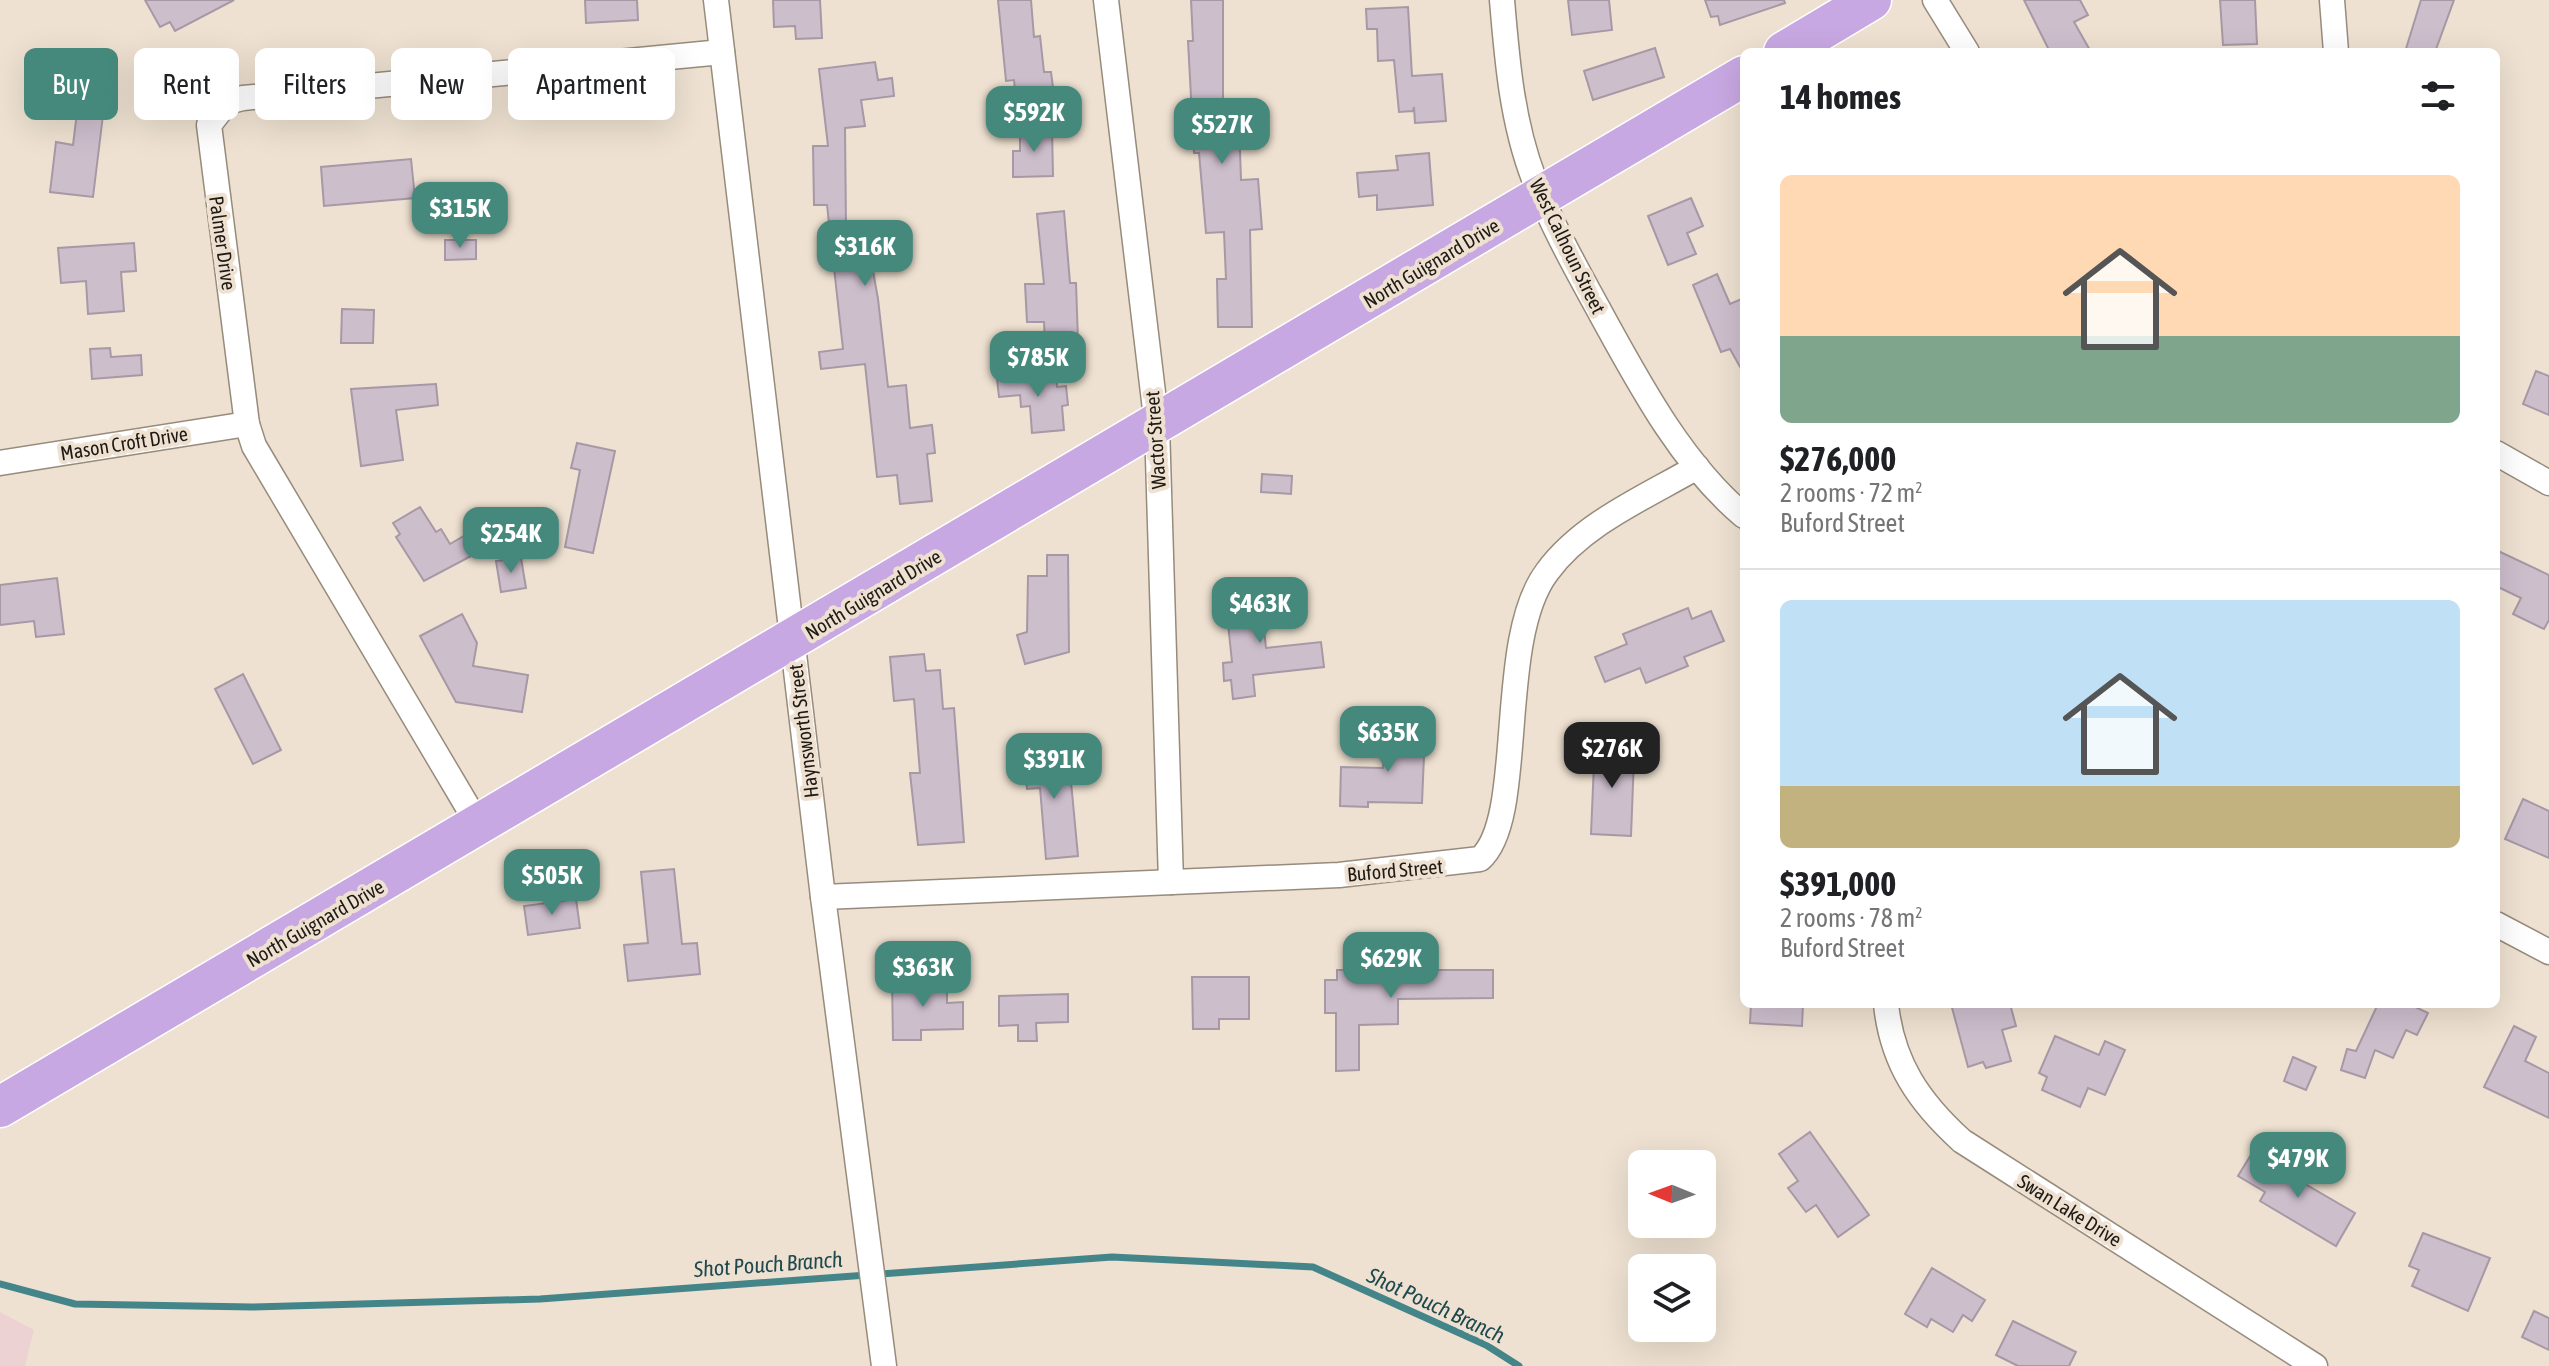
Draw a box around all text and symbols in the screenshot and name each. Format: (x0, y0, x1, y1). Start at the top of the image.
chip: Buy (24, 48, 118, 120)
chip: Rent (134, 48, 239, 120)
chip: Filters (255, 48, 375, 120)
chip: New (391, 48, 492, 120)
chip: Apartment (508, 48, 675, 120)
icon: filters (2416, 74, 2460, 118)
text: 14 homes (1780, 77, 1901, 116)
pin: $592K (978, 86, 1090, 154)
text: $592K (1004, 97, 1064, 127)
pin: $527K (1166, 98, 1278, 166)
text: $527K (1192, 109, 1252, 139)
street label: West Calhoun Street (1525, 175, 1611, 317)
pin: $315K (404, 182, 516, 250)
text: $315K (430, 193, 490, 223)
street label: Palmer Drive (205, 194, 241, 292)
street label: North Guignard Drive (1359, 213, 1503, 313)
pin: $316K (809, 220, 921, 288)
icon: home (2048, 227, 2192, 371)
text: $316K (835, 231, 895, 261)
pin: $785K (982, 331, 1094, 399)
text: $785K (1008, 342, 1068, 372)
street label: Wactor Street (1140, 390, 1170, 490)
street label: Mason Croft Drive (59, 422, 189, 464)
text: $276,000 (1780, 439, 1896, 478)
text: 2 rooms · 72 m² (1780, 478, 1922, 508)
pin: $254K (455, 507, 567, 575)
text: Buford Street (1780, 508, 1905, 538)
text: $254K (481, 518, 541, 548)
street label: North Guignard Drive (801, 544, 945, 644)
pin: $463K (1204, 577, 1316, 645)
text: $463K (1230, 588, 1290, 618)
icon: home (2048, 652, 2192, 796)
street label: Haynsworth Street (783, 662, 823, 799)
pin: $635K (1332, 706, 1444, 774)
text: $635K (1358, 717, 1418, 747)
pin: $276K (1556, 722, 1668, 790)
pin: $391K (998, 733, 1110, 801)
text: $276K (1582, 733, 1642, 763)
text: $391K (1024, 744, 1084, 774)
pin: $505K (496, 849, 608, 917)
street label: Buford Street (1346, 854, 1444, 886)
text: $505K (522, 860, 582, 890)
text: $391,000 (1780, 864, 1896, 903)
street label: North Guignard Drive (242, 874, 388, 972)
text: 2 rooms · 78 m² (1780, 903, 1922, 933)
pin: $629K (1335, 932, 1447, 1000)
text: Buford Street (1780, 933, 1905, 963)
pin: $363K (867, 941, 979, 1009)
text: $629K (1361, 943, 1421, 973)
text: $363K (893, 952, 953, 982)
pin: $479K (2242, 1132, 2354, 1200)
text: $479K (2268, 1143, 2328, 1173)
north arrow (1628, 1150, 1716, 1238)
map controls (1628, 1150, 1716, 1342)
street label: Swan Lake Drive (2014, 1169, 2126, 1251)
water label: Shot Pouch Branch (692, 1246, 844, 1282)
button: layers (1628, 1254, 1716, 1342)
water label: Shot Pouch Branch (1362, 1261, 1509, 1348)

